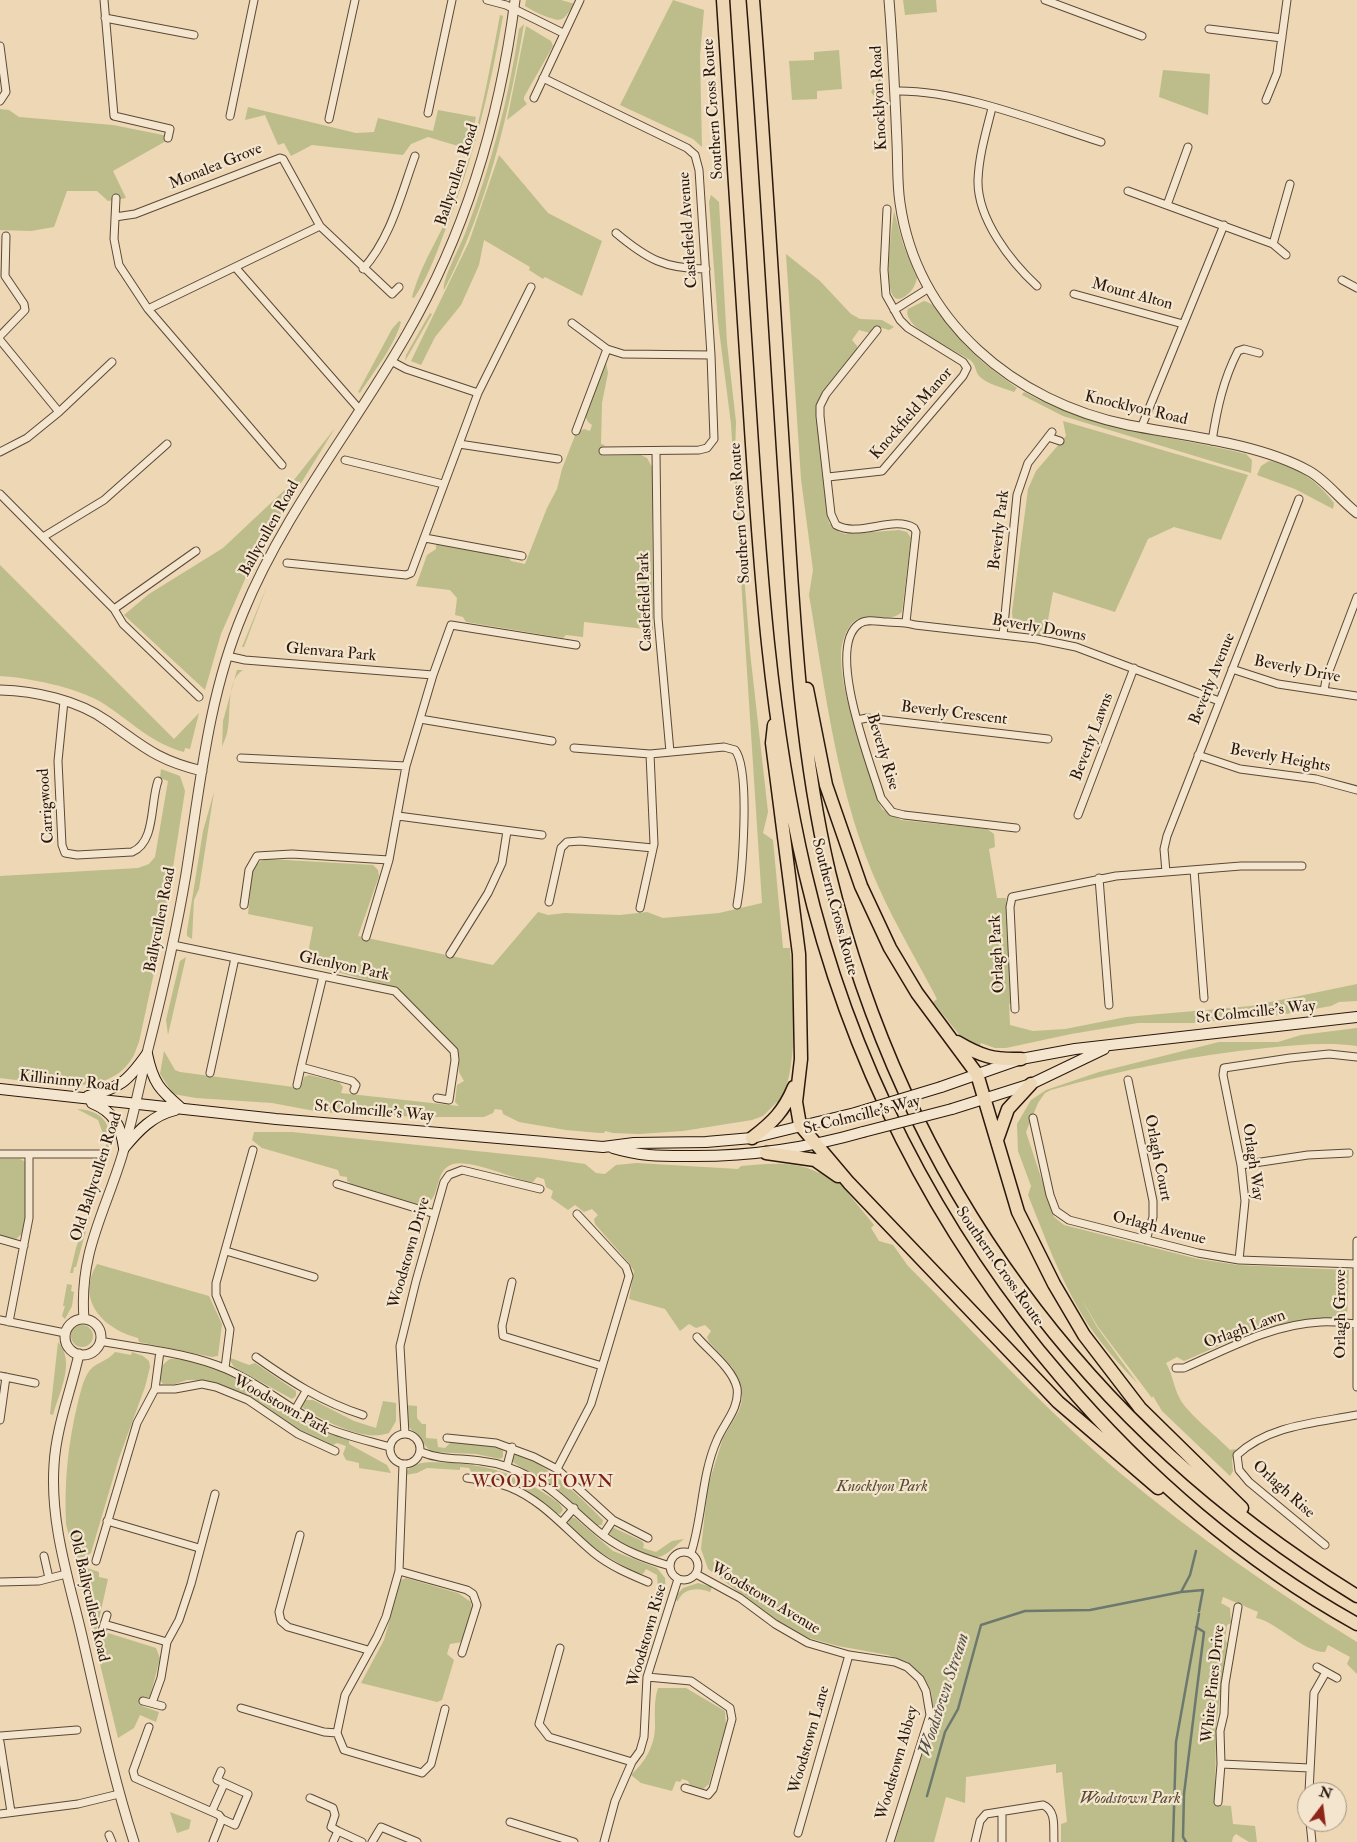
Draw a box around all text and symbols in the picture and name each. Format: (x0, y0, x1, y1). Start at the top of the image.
street label: Southern Cross Route (699, 38, 729, 180)
street label: Knocklyon Road (868, 45, 892, 151)
street label: Ballycullen Road (432, 121, 484, 229)
street label: Monalea Grove (167, 140, 265, 194)
street label: Castlefield Avenue (675, 171, 703, 289)
street label: Mount Alton (1089, 275, 1175, 315)
street label: Knockfield Manor (867, 364, 957, 464)
street label: Knocklyon Road (1083, 388, 1189, 430)
street label: Southern Cross Route (726, 442, 756, 584)
street label: Ballycullen Road (236, 478, 304, 580)
street label: Beverly Park (986, 489, 1014, 571)
street label: Castlefield Park (635, 552, 657, 652)
street label: Beverly Downs (990, 611, 1088, 647)
street label: Beverly Avenue (1186, 630, 1240, 728)
street label: Glenvara Park (285, 639, 377, 667)
street label: Beverly Drive (1252, 652, 1342, 688)
street label: Beverly Lawns (1067, 690, 1119, 784)
street label: Beverly Crescent (900, 698, 1008, 730)
street label: Beverly Rise (861, 712, 903, 792)
street label: Beverly Heights (1228, 741, 1332, 777)
street label: Carrigwood (35, 768, 59, 844)
street label: Southern Cross Route (806, 836, 862, 978)
street label: Ballycullen Road (141, 866, 181, 974)
street label: Orlagh Park (986, 914, 1010, 994)
street label: Glenlyon Park (297, 948, 391, 986)
street label: St Colmcille's Way (1195, 997, 1317, 1029)
street label: Killininny Road (18, 1067, 120, 1097)
street label: St Colmcille's Way (802, 1092, 922, 1140)
street label: St Colmcille's Way (313, 1097, 435, 1127)
street label: Old Ballycullen Road (67, 1110, 127, 1244)
street label: Orlagh Court (1139, 1113, 1175, 1203)
street label: Orlagh Way (1237, 1122, 1267, 1202)
street label: Woodstown Drive (385, 1195, 435, 1311)
street label: Southern Cross Route (951, 1204, 1047, 1330)
street label: Orlagh Avenue (1110, 1208, 1208, 1250)
street label: Orlagh Grove (1332, 1269, 1352, 1359)
street label: Orlagh Lawn (1202, 1306, 1288, 1354)
street label: Woodstown Park (230, 1372, 332, 1440)
street label: Orlagh Rise (1248, 1457, 1318, 1523)
district label: WOODSTOWN (471, 1472, 615, 1494)
park label: Knocklyon Park (836, 1478, 928, 1498)
street label: Old Ballycullen Road (63, 1528, 113, 1664)
street label: Woodstown Avenue (707, 1559, 823, 1639)
street label: Woodstown Rise (624, 1583, 672, 1689)
street label: White Pines Drive (1198, 1624, 1230, 1744)
water label: Woodstown Stream (915, 1631, 975, 1759)
street label: Woodstown Lane (785, 1684, 835, 1796)
street label: Woodstown Abbey (873, 1704, 923, 1822)
north arrow (1297, 1782, 1347, 1832)
text: N (1317, 1783, 1334, 1803)
park label: Woodstown Park (1079, 1790, 1181, 1810)

